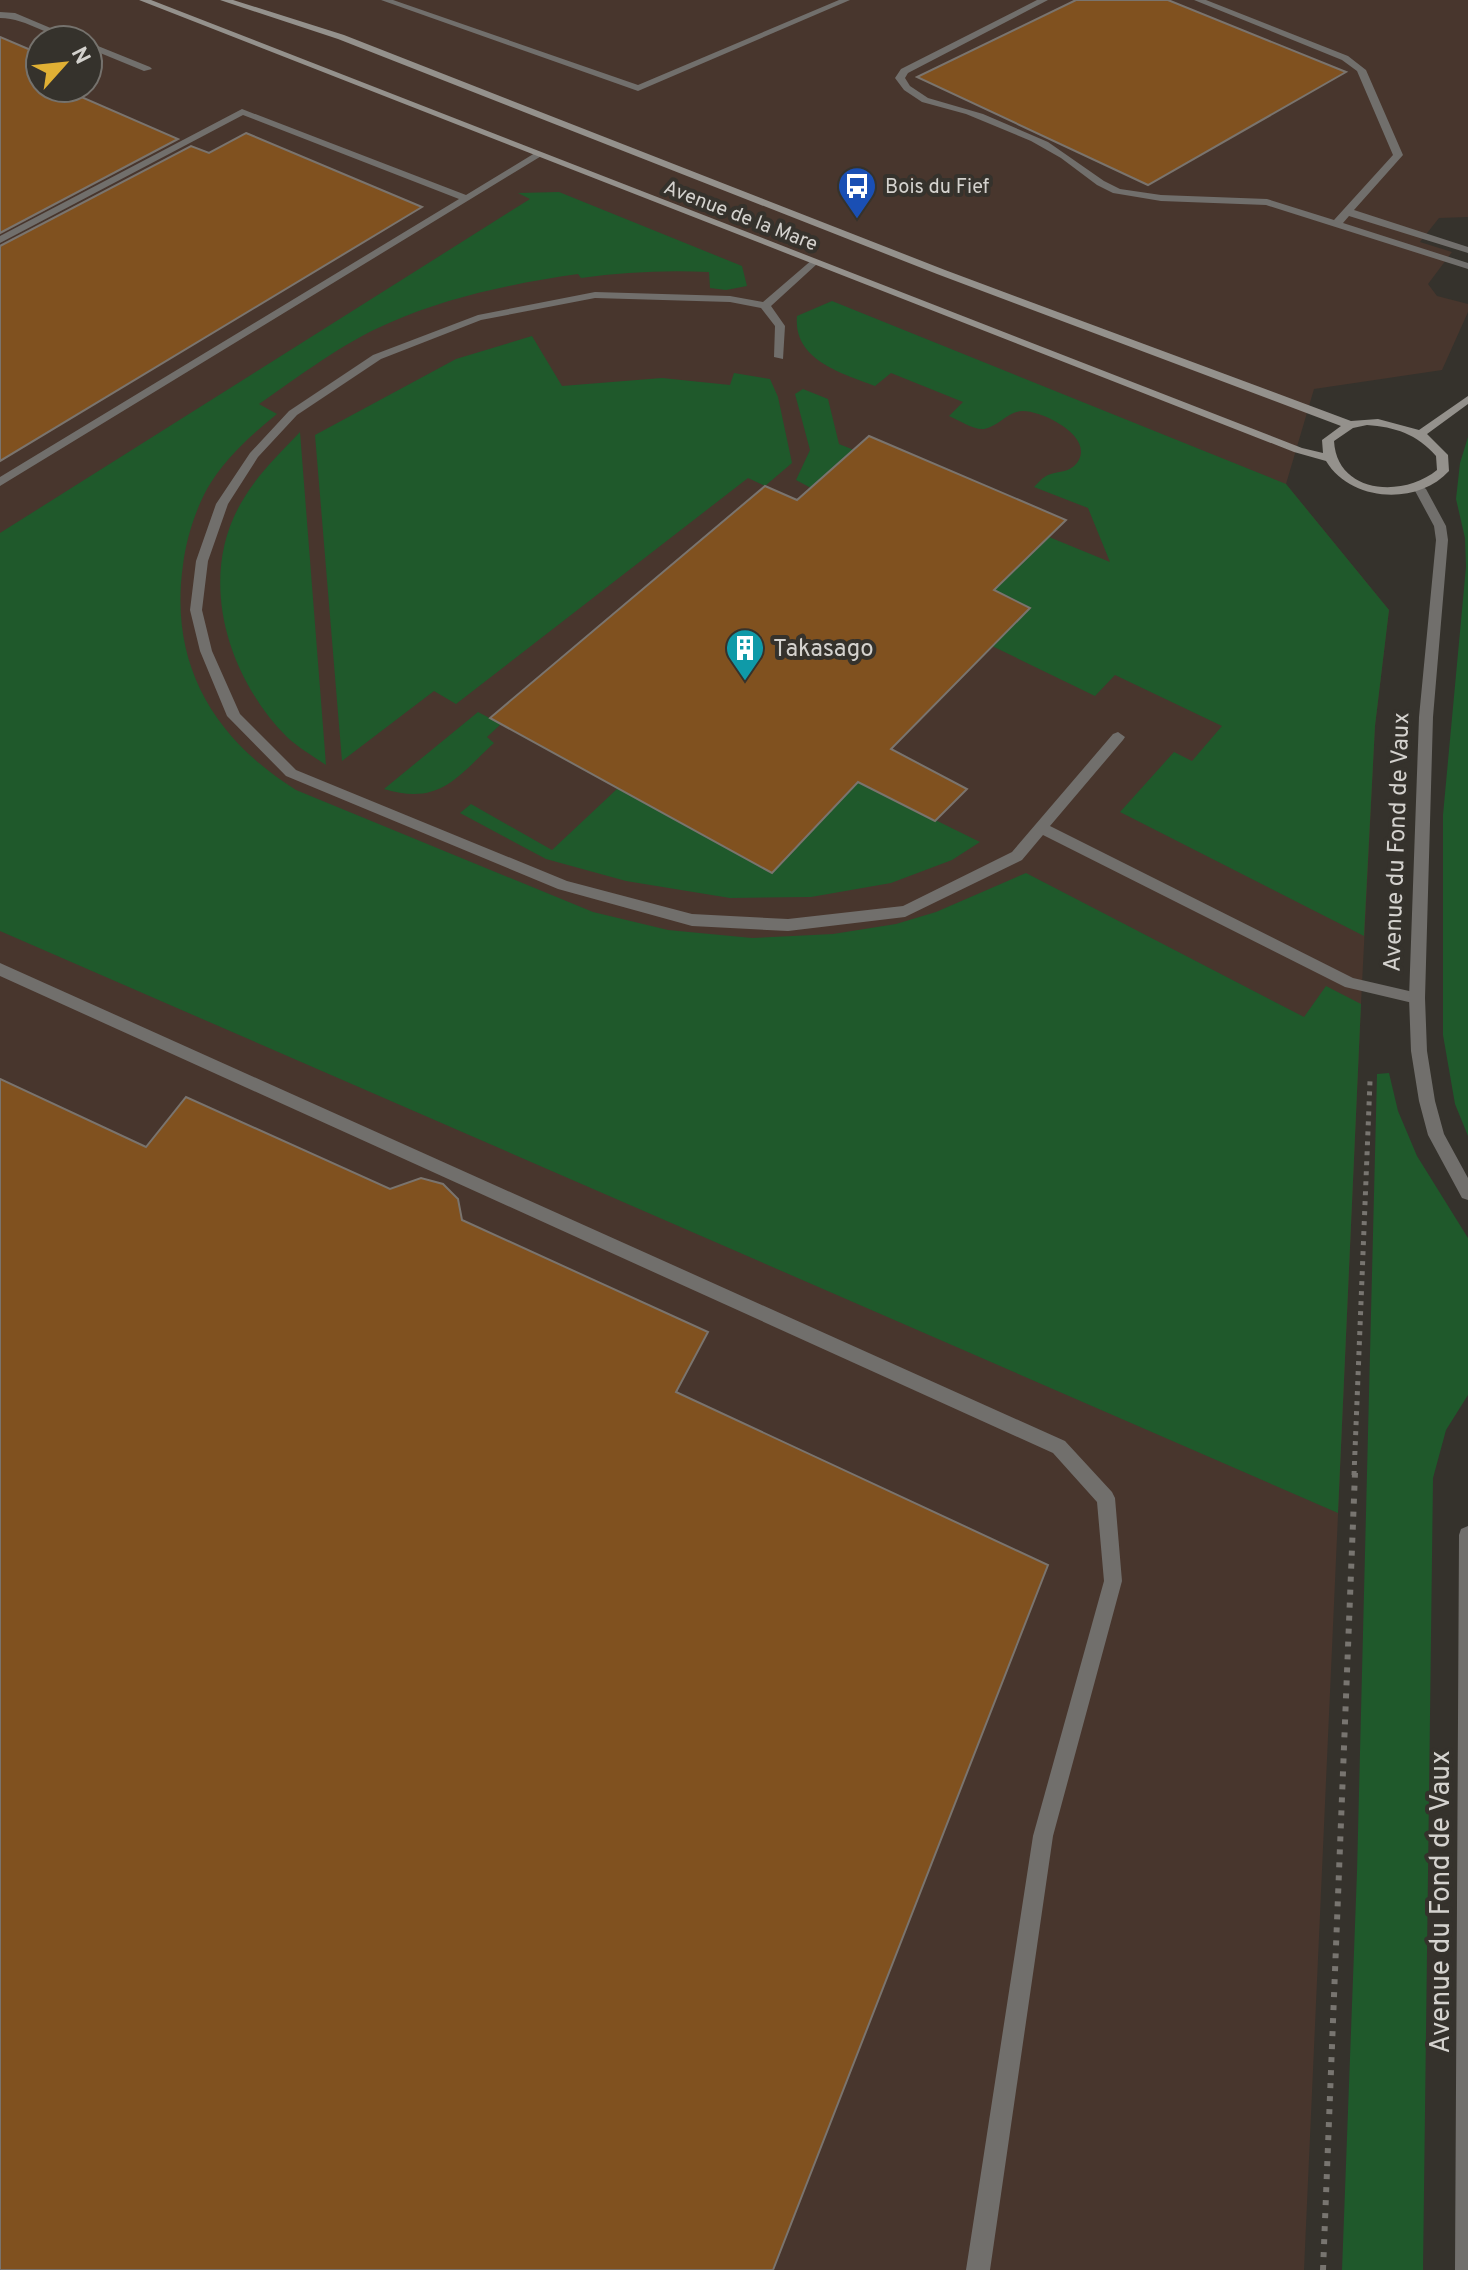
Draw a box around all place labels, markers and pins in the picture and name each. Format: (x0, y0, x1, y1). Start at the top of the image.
bus stop icon: Bois du Fief (836, 165, 878, 220)
place label: Bois du Fief (885, 175, 989, 201)
building icon: Takasago (724, 627, 766, 682)
place label: Takasago (773, 635, 874, 665)

